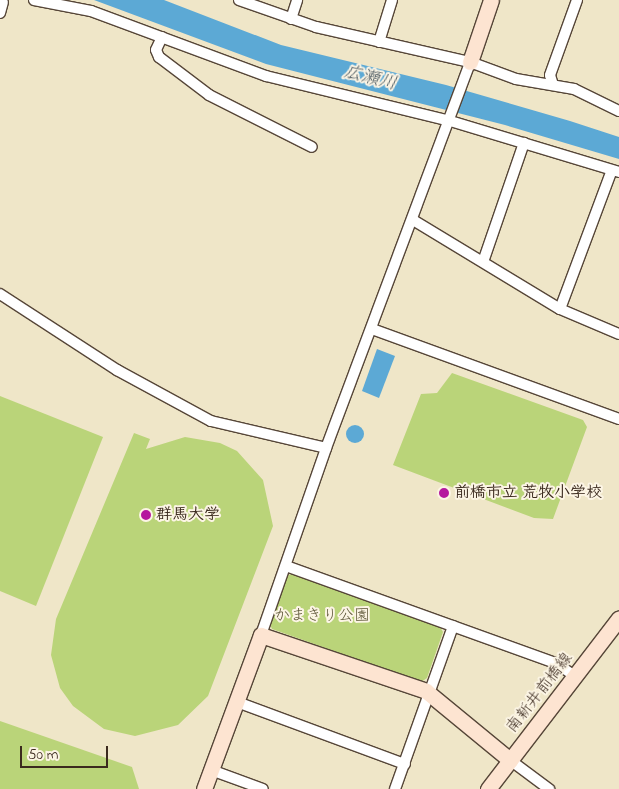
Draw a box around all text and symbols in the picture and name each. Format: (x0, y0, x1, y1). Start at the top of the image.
water label: 広瀬川 (341, 62, 399, 96)
place label: 前橋市立 荒牧小学校 (454, 483, 602, 503)
marker: 前橋市立 荒牧小学校 (438, 487, 450, 499)
place label: 群馬大学 (156, 505, 220, 525)
marker: 群馬大学 (140, 509, 152, 521)
park label: かまきり公園 (274, 606, 370, 626)
street label: 南新井前橋線 (503, 649, 577, 737)
scale bar (22, 736, 110, 768)
text: 50 m (28, 744, 58, 766)

